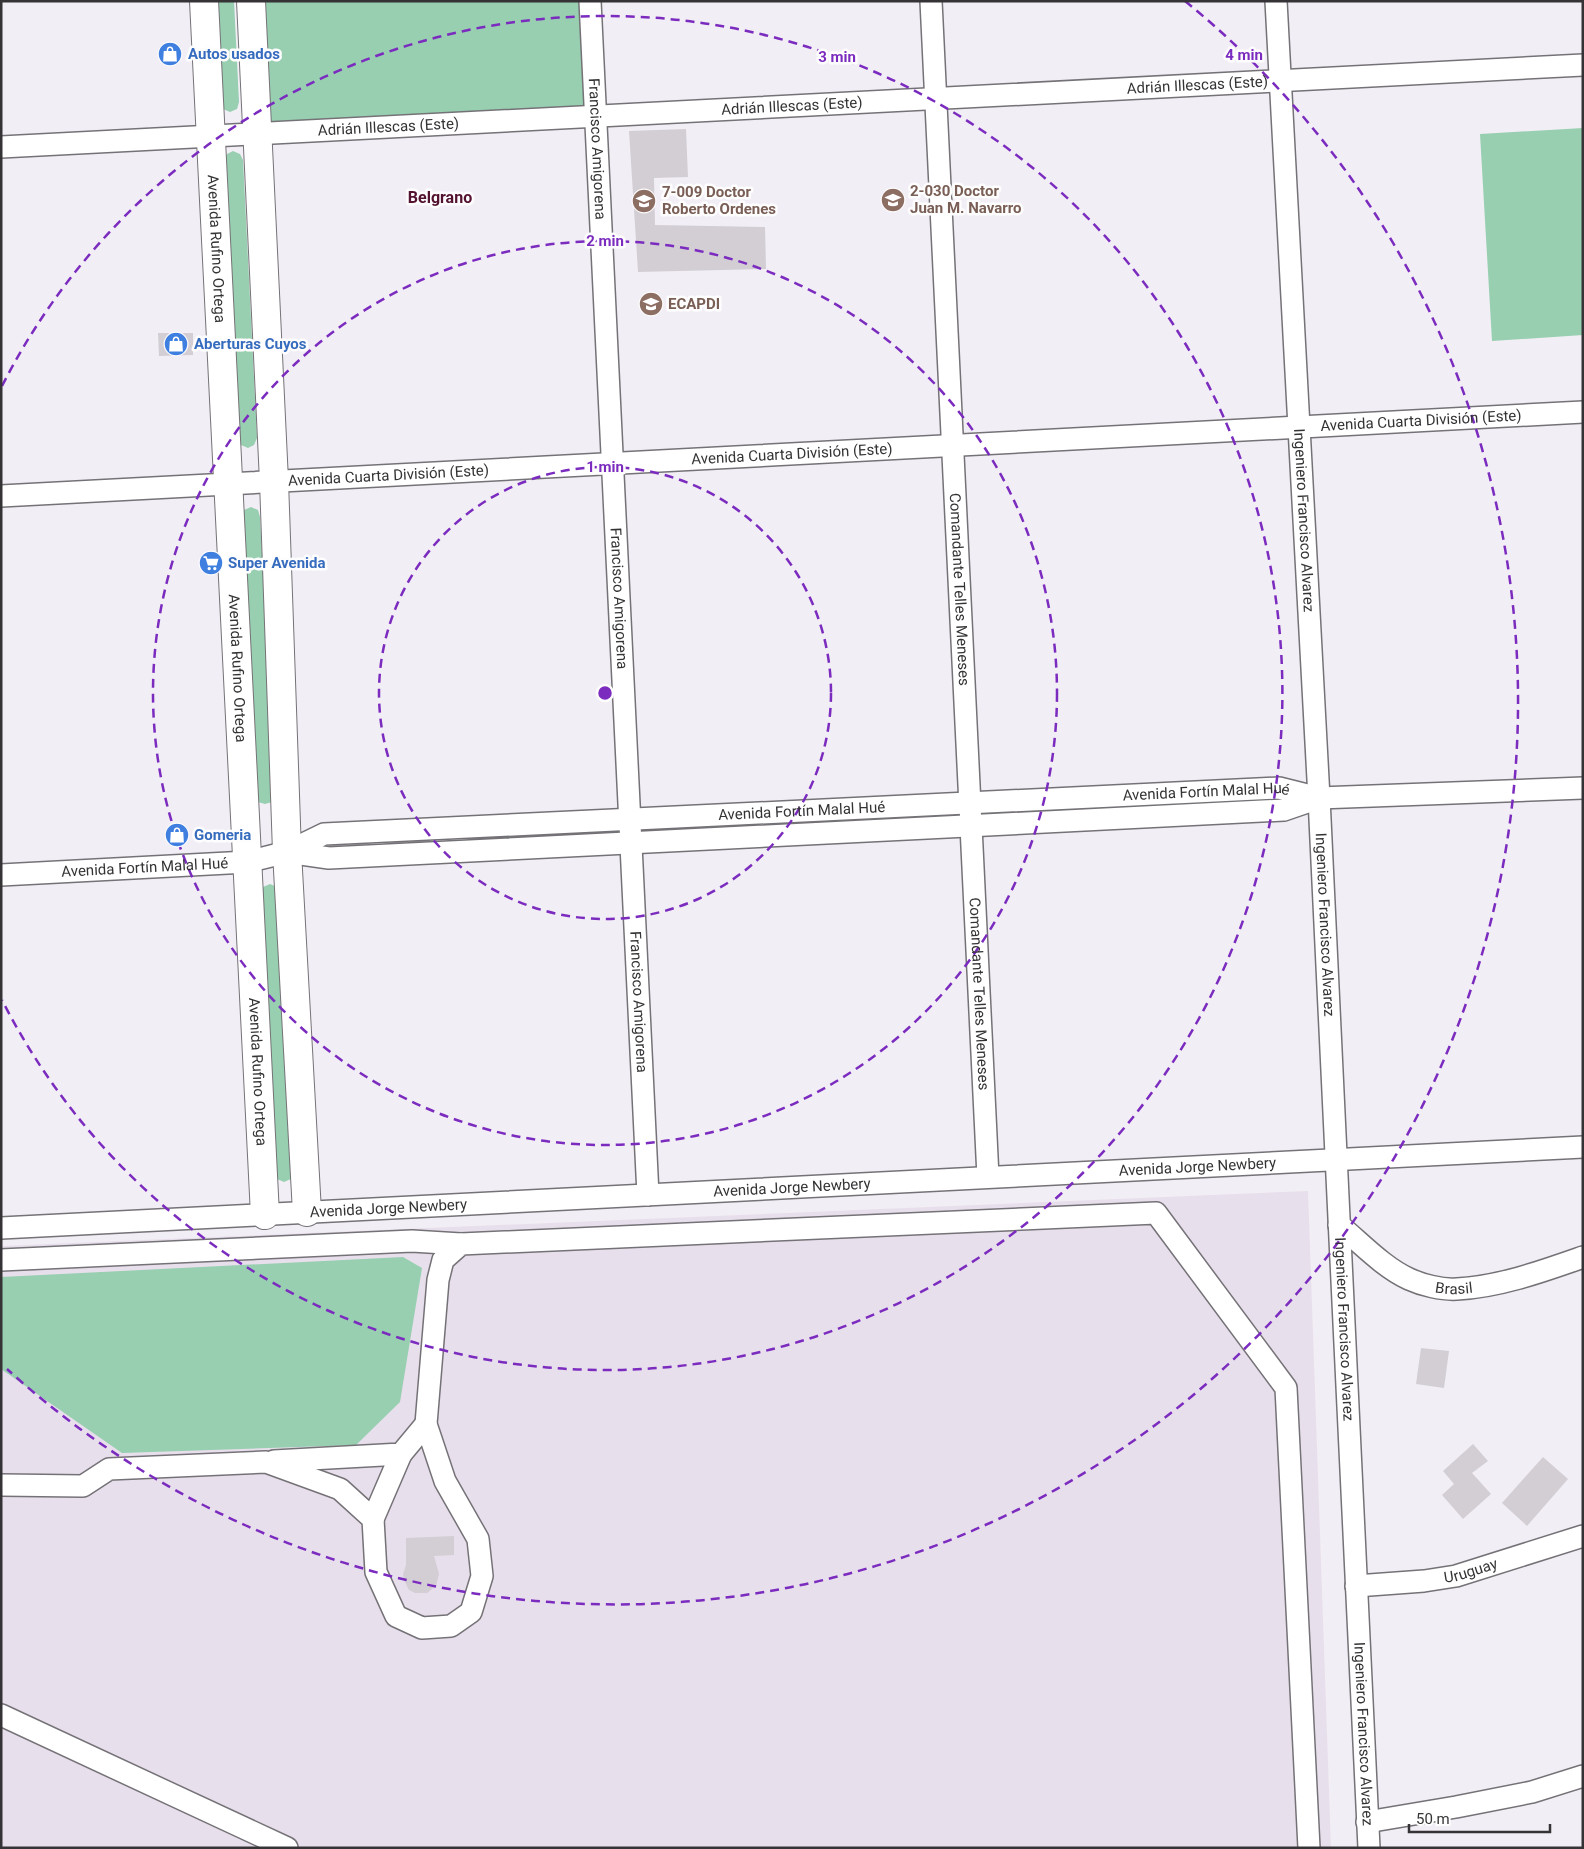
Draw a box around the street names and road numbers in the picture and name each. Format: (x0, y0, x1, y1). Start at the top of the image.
street label: Adrián Illescas (Este) (1126, 72, 1268, 98)
street label: Francisco Amigorena (585, 78, 610, 220)
street label: Adrián Illescas (Este) (721, 93, 863, 119)
street label: Adrián Illescas (Este) (317, 114, 460, 140)
street label: Avenida Rufino Ortega (204, 174, 229, 323)
street label: Avenida Cuarta División (Este) (1320, 406, 1522, 435)
street label: Ingeniero Francisco Alvarez (1290, 428, 1318, 613)
street label: Avenida Cuarta División (Este) (691, 440, 893, 468)
street label: Avenida Cuarta División (Este) (287, 461, 489, 490)
street label: Comandante Telles Meneses (946, 492, 973, 686)
street label: Francisco Amigorena (607, 527, 631, 670)
street label: Avenida Rufino Ortega (225, 593, 250, 743)
street label: Avenida Fortín Malal Hué (1122, 779, 1292, 805)
street label: Avenida Fortín Malal Hué (718, 798, 886, 824)
street label: Ingeniero Francisco Alvarez (1312, 832, 1338, 1017)
street label: Avenida Fortín Malal Hué (61, 854, 229, 881)
street label: Comandante Telles Meneses (965, 897, 993, 1091)
street label: Francisco Amigorena (626, 931, 651, 1073)
street label: Avenida Rufino Ortega (245, 997, 271, 1146)
street label: Avenida Jorge Newbery (1118, 1154, 1277, 1180)
street label: Avenida Jorge Newbery (713, 1174, 871, 1201)
street label: Avenida Jorge Newbery (309, 1195, 468, 1221)
street label: Ingeniero Francisco Alvarez (1331, 1237, 1358, 1422)
street label: Brasil (1434, 1278, 1474, 1298)
street label: Uruguay (1443, 1555, 1500, 1587)
street label: Ingeniero Francisco Alvarez (1350, 1642, 1377, 1826)

